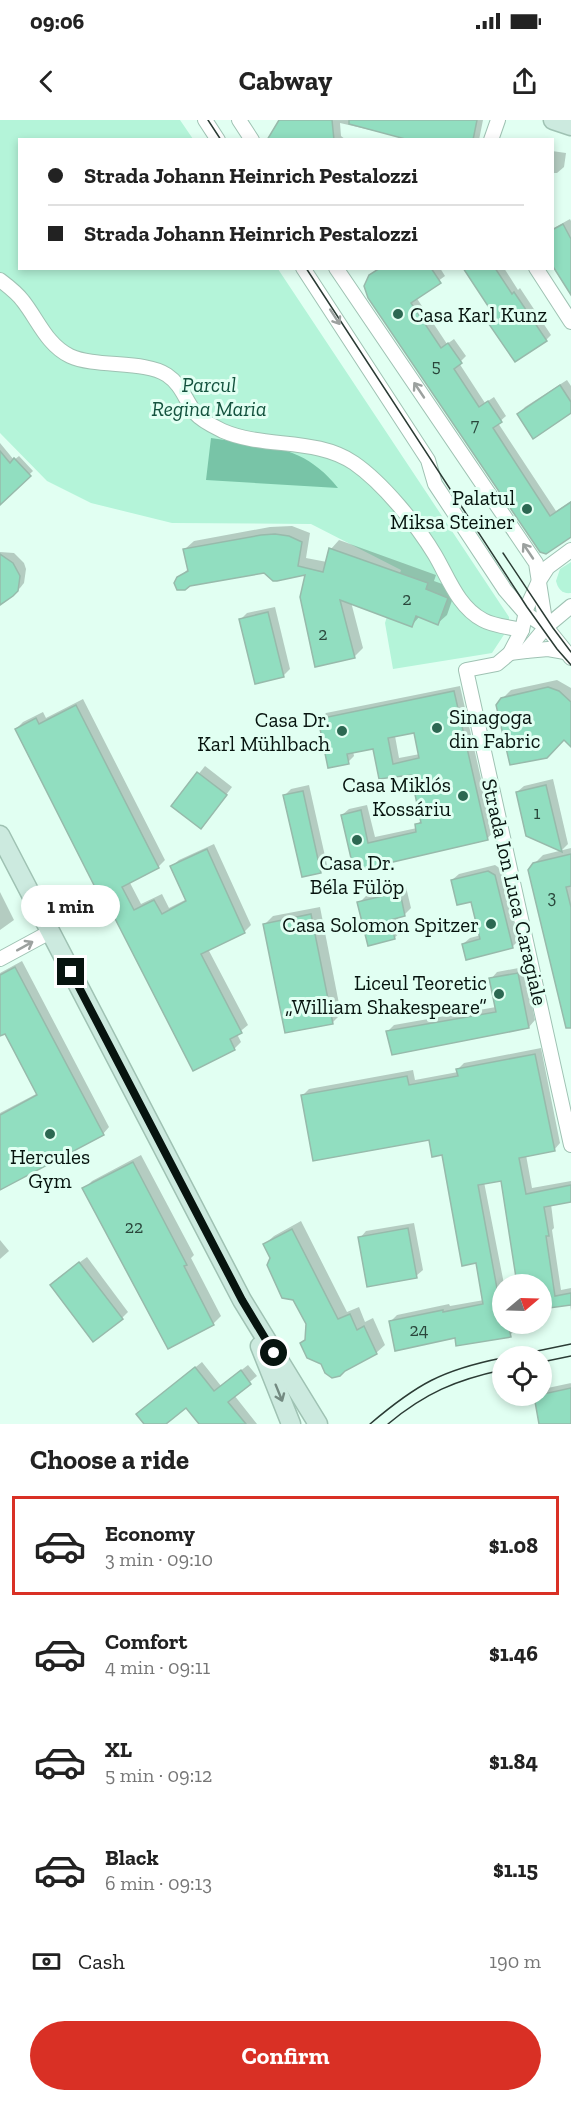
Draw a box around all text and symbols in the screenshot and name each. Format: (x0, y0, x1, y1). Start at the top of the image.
text: 09:06 (30, 8, 84, 35)
icon: back (30, 65, 63, 98)
text: Cabway (239, 65, 332, 97)
icon: share (508, 65, 541, 98)
text: Strada Johann Heinrich Pestalozzi (84, 162, 418, 189)
text: Strada Johann Heinrich Pestalozzi (84, 220, 418, 247)
place label: Casa Karl Kunz (410, 302, 548, 327)
marker: Casa Karl Kunz (391, 307, 405, 321)
one-way arrow (328, 309, 341, 326)
house number: 5 (431, 355, 441, 377)
park label: Parcul Regina Maria (151, 372, 267, 421)
one-way arrow (412, 381, 425, 398)
house number: 7 (471, 414, 480, 436)
place label: Palatul Miksa Steiner (390, 485, 515, 534)
marker: Palatul Miksa Steiner (520, 502, 534, 516)
one-way arrow (522, 543, 534, 560)
house number: 2 (402, 588, 412, 610)
house number: 2 (318, 623, 328, 645)
place label: Sinagoga din Fabric (449, 704, 540, 753)
place label: Casa Dr. Karl Mühlbach (197, 707, 330, 756)
marker: Sinagoga din Fabric (430, 721, 444, 735)
marker: Casa Dr. Karl Mühlbach (335, 724, 349, 738)
place label: Casa Miklós Kossáriu (342, 772, 451, 821)
street label: Strada Ion Luca Caragiale (477, 776, 553, 1008)
marker: Casa Miklós Kossáriu (456, 789, 470, 803)
house number: 1 (534, 802, 541, 824)
marker: Casa Dr. Béla Fülöp (350, 833, 364, 847)
place label: Casa Dr. Béla Fülöp (310, 850, 404, 899)
callout: 1 min (22, 885, 121, 927)
house number: 3 (548, 886, 557, 908)
text: 1 min (47, 894, 94, 918)
place label: Casa Solomon Spitzer (282, 912, 479, 937)
marker: Casa Solomon Spitzer (484, 917, 498, 931)
one-way arrow (16, 939, 33, 951)
route end (57, 958, 84, 985)
place label: Liceul Teoretic „William Shakespeare” (285, 970, 487, 1019)
marker: Liceul Teoretic „William Shakespeare” (492, 987, 506, 1001)
marker: Hercules Gym (43, 1127, 57, 1141)
place label: Hercules Gym (10, 1144, 90, 1193)
house number: 22 (125, 1216, 143, 1238)
north arrow (492, 1274, 552, 1334)
map controls (492, 1274, 552, 1406)
house number: 24 (410, 1319, 429, 1341)
route start (260, 1339, 287, 1366)
button: locate (492, 1346, 552, 1406)
one-way arrow (274, 1383, 285, 1402)
text: Choose a ride (30, 1444, 189, 1476)
icon: car (33, 1519, 87, 1573)
text: Economy (105, 1520, 195, 1547)
text: $1.08 (489, 1532, 538, 1559)
text: 3 min · 09:10 (105, 1547, 213, 1571)
icon: car (33, 1627, 87, 1681)
text: Comfort (105, 1628, 187, 1655)
text: $1.46 (489, 1640, 538, 1667)
text: 4 min · 09:11 (105, 1655, 210, 1679)
icon: car (33, 1735, 87, 1789)
text: XL (105, 1736, 132, 1763)
text: $1.84 (489, 1748, 538, 1775)
text: 5 min · 09:12 (105, 1763, 212, 1787)
icon: car (33, 1843, 87, 1897)
text: Black (105, 1844, 159, 1871)
text: $1.15 (493, 1856, 538, 1883)
text: 6 min · 09:13 (105, 1871, 212, 1895)
icon: cash (30, 1945, 63, 1978)
text: Cash (78, 1948, 125, 1975)
text: 190 m (489, 1949, 541, 1973)
button: Confirm (30, 2021, 541, 2090)

